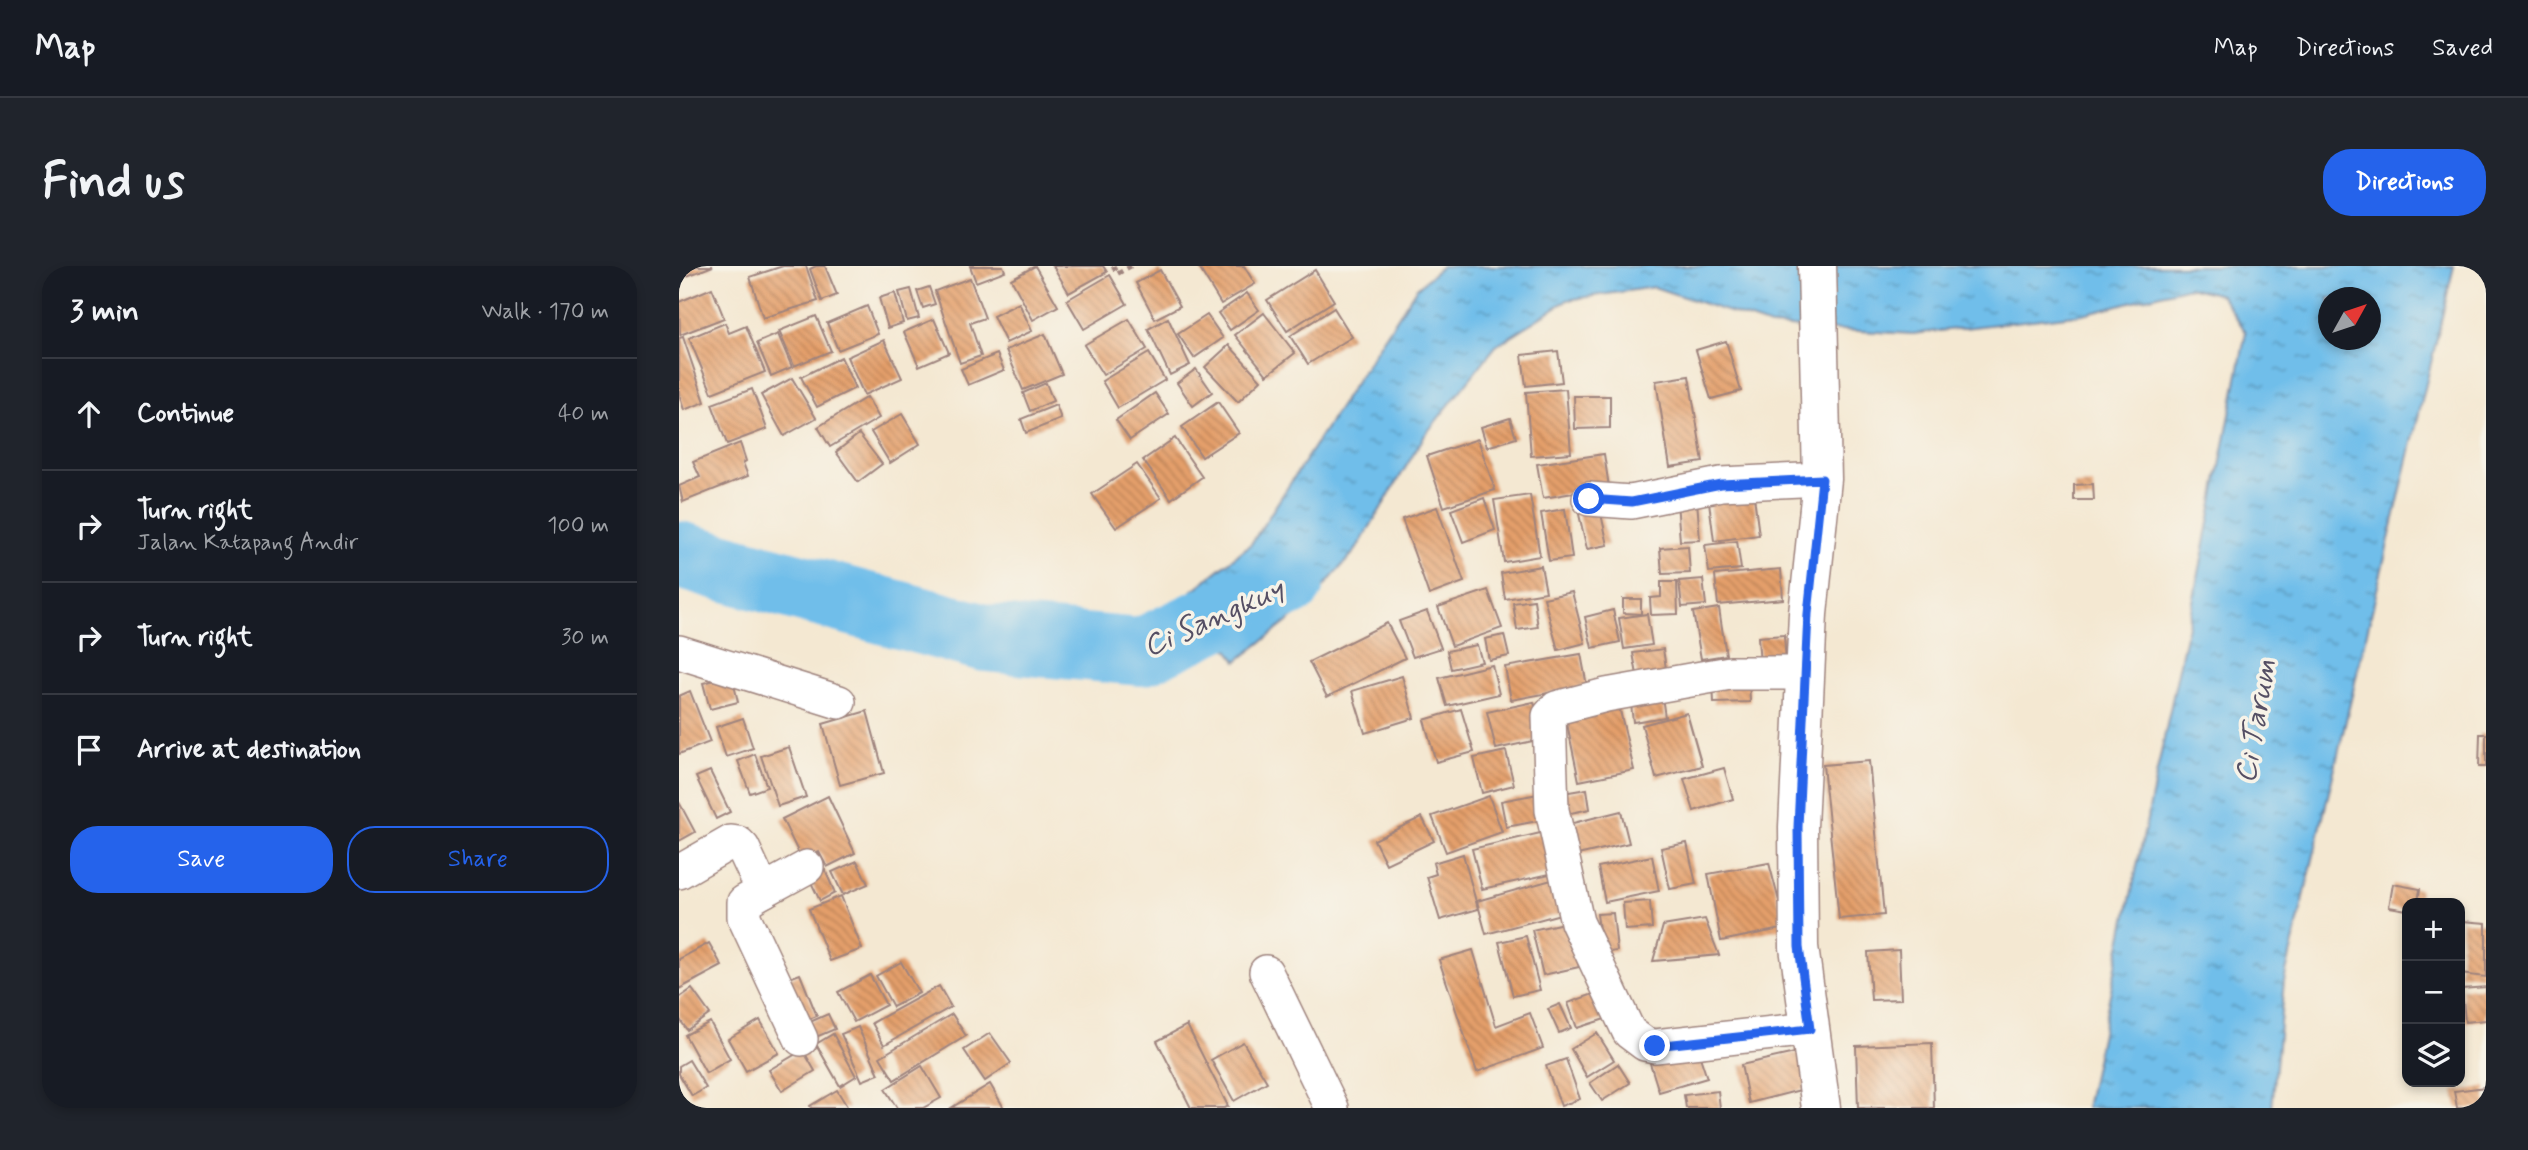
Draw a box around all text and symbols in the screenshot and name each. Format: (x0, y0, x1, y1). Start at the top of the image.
text: Map (35, 26, 95, 70)
text: Map (2214, 33, 2258, 64)
text: Directions (2296, 33, 2394, 64)
text: Saved (2432, 33, 2493, 64)
button: Directions (2323, 149, 2486, 216)
text: Find us (42, 150, 185, 215)
north arrow (2318, 287, 2381, 350)
text: 3 min (70, 292, 139, 331)
text: Walk · 170 m (481, 297, 609, 327)
icon: ahead (70, 395, 108, 433)
text: Continue (137, 397, 234, 431)
text: 40 m (558, 399, 609, 429)
route start (1573, 483, 1604, 514)
text: Turn right (137, 494, 253, 528)
icon: right (70, 507, 108, 545)
text: 100 m (547, 511, 609, 541)
text: Jalan Katapang Andir (137, 528, 358, 558)
water label: Ci Sangkuy (1137, 569, 1292, 668)
icon: right (70, 619, 108, 657)
text: Turn right (137, 621, 253, 655)
text: 30 m (561, 623, 609, 653)
water label: Ci Tarum (2226, 656, 2287, 786)
icon: arrive (70, 731, 108, 769)
text: Arrive at destination (137, 733, 361, 767)
button: Save (70, 826, 333, 893)
button: Share (347, 826, 609, 893)
map controls (2402, 898, 2465, 1087)
button: + (2402, 898, 2465, 961)
button: − (2402, 961, 2465, 1024)
button: layers (2402, 1024, 2465, 1087)
route end (1639, 1030, 1670, 1061)

